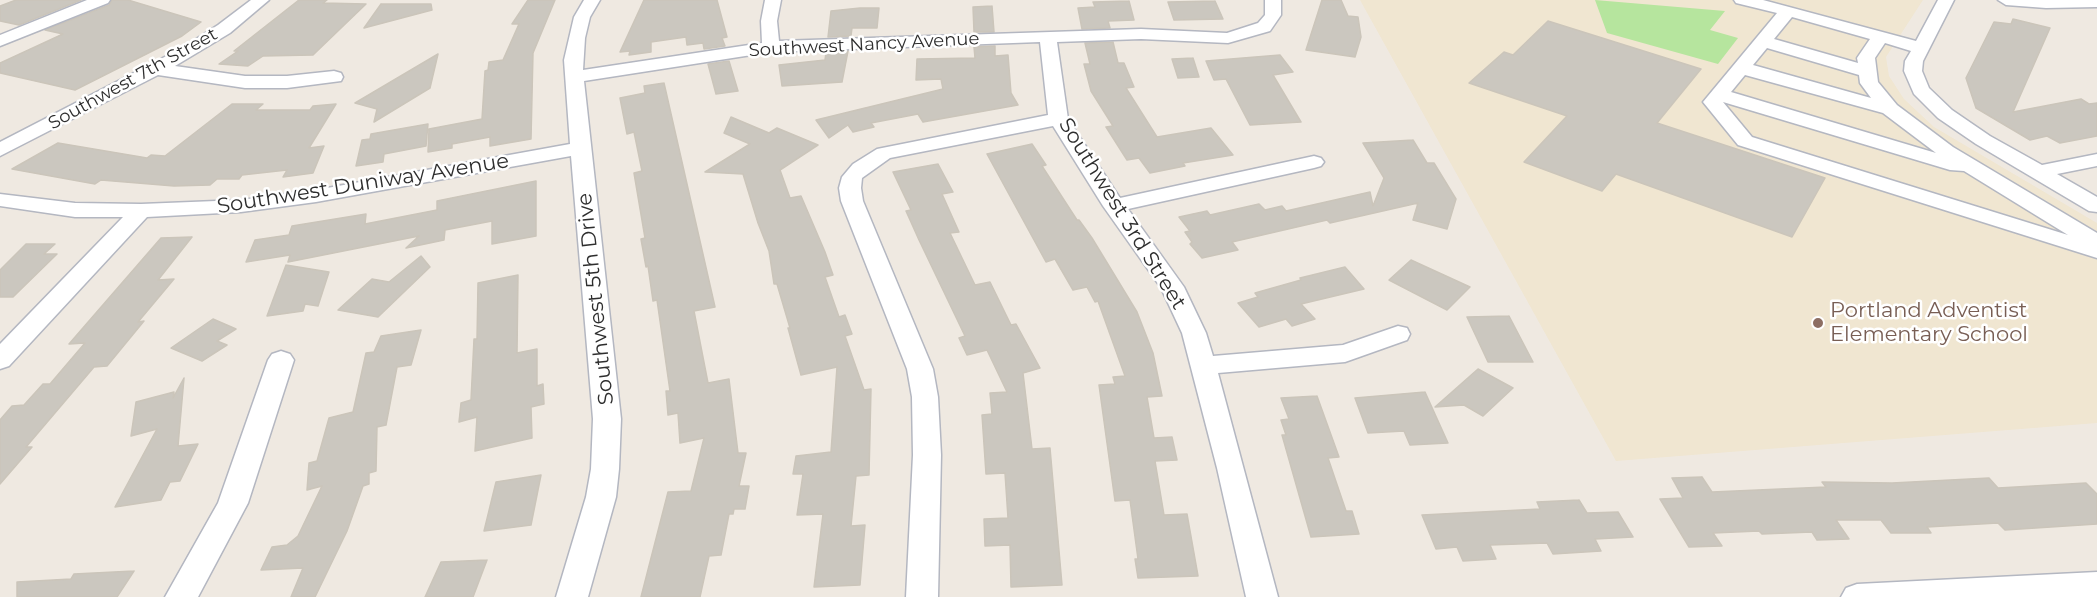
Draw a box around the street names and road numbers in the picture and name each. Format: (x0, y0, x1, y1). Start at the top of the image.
street label: Southwest 7th Street (45, 24, 221, 134)
street label: Southwest Nancy Avenue (748, 28, 980, 62)
street label: Southwest 3rd Street (1053, 114, 1191, 314)
street label: Southwest Duniway Avenue (215, 148, 511, 220)
street label: Southwest 5th Drive (572, 192, 620, 406)

